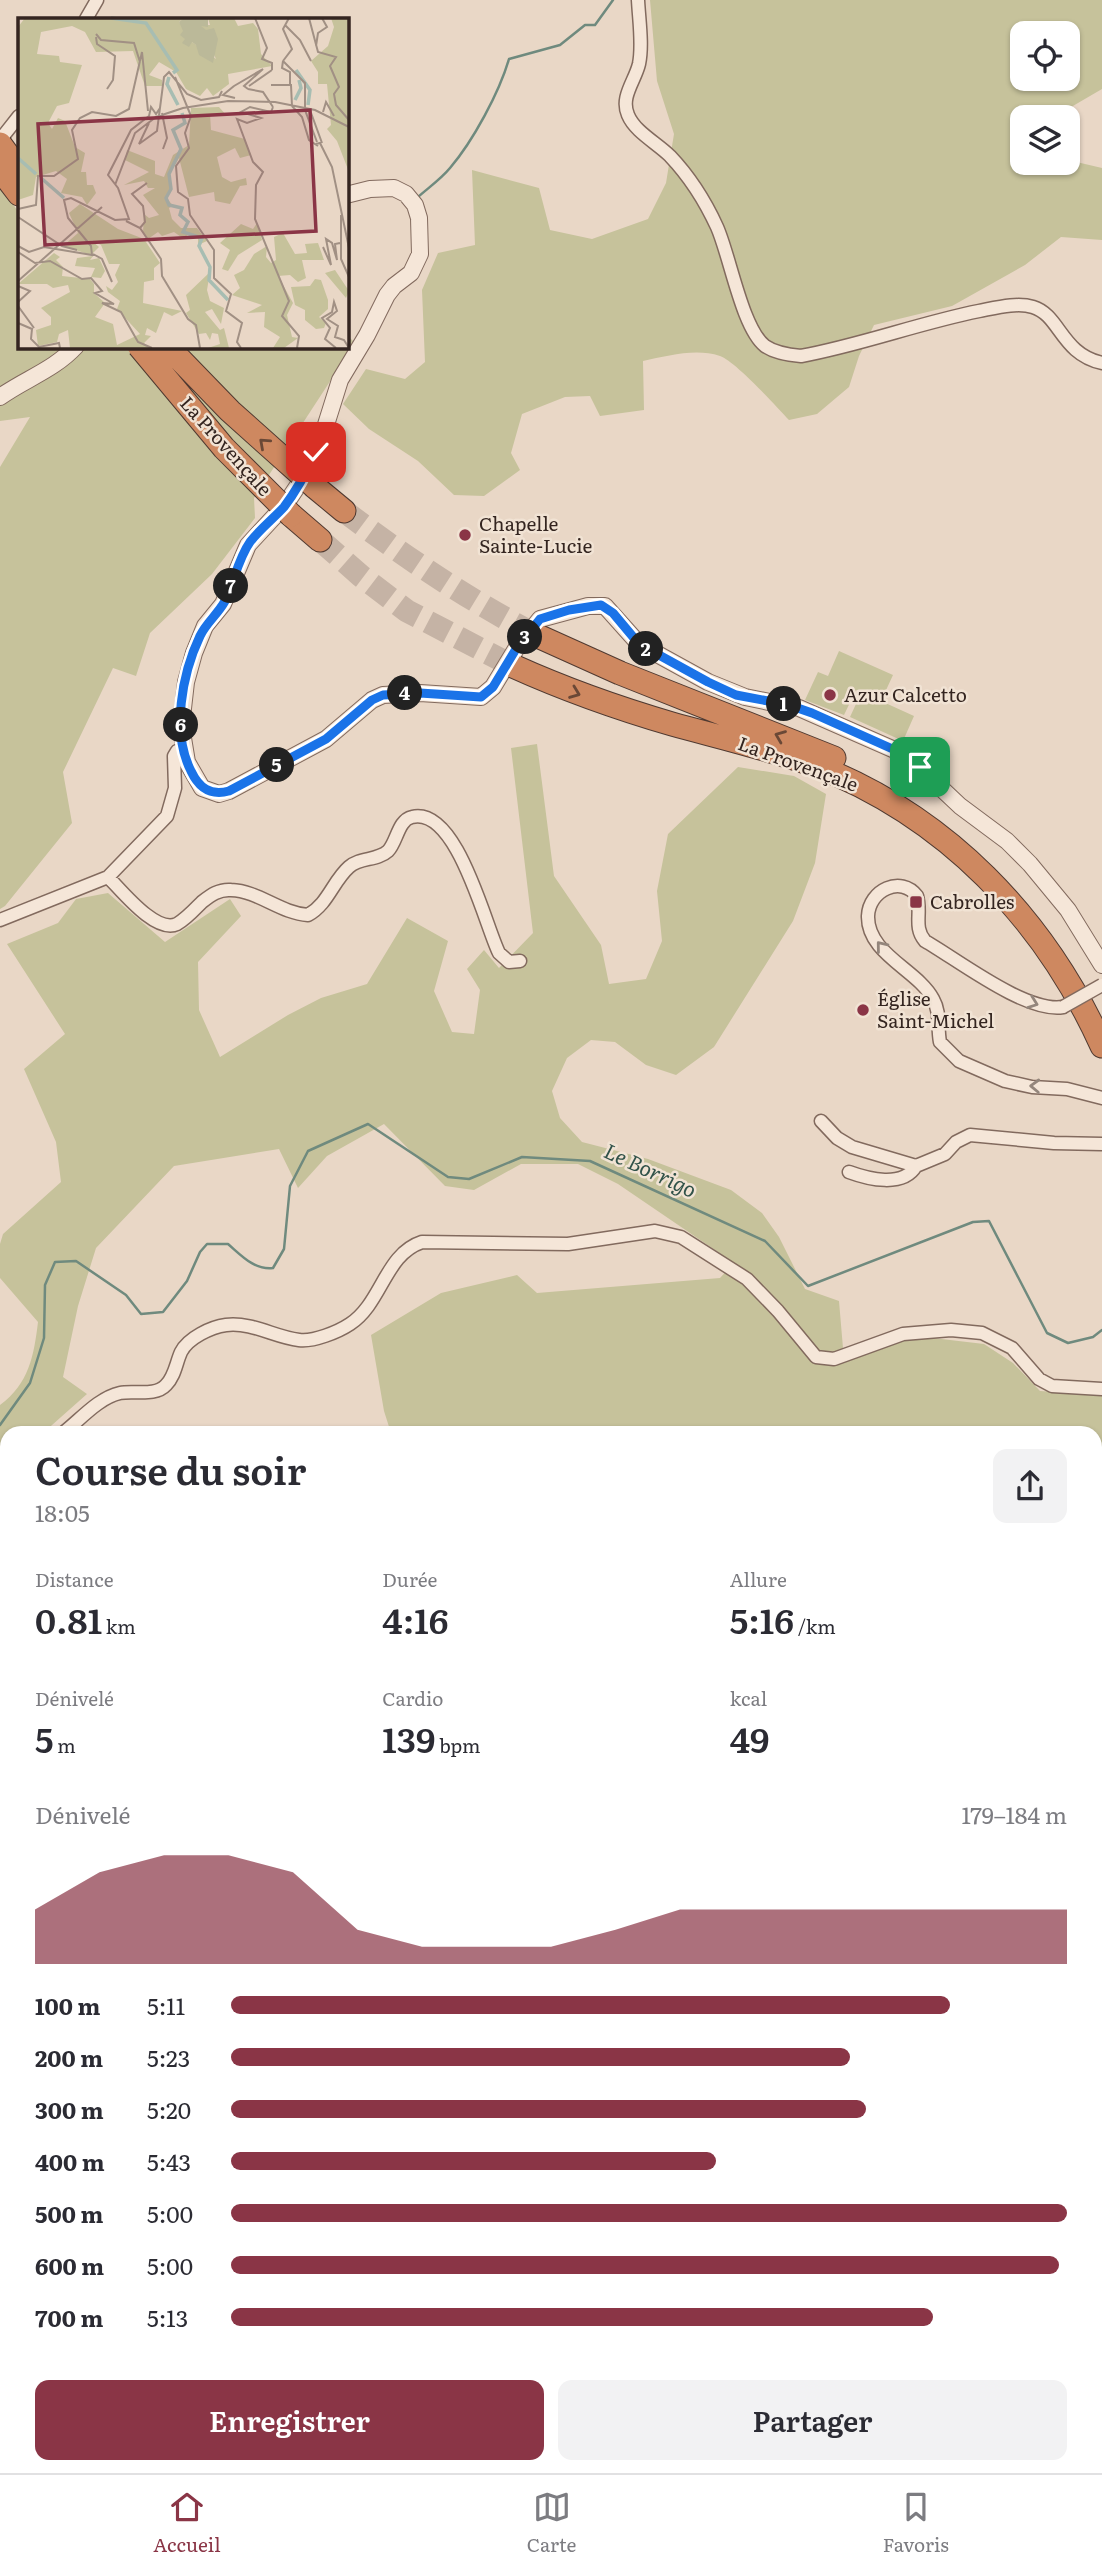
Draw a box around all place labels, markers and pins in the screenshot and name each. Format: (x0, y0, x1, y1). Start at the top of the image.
pin (286, 422, 346, 482)
place label: Chapelle Sainte-Lucie (479, 509, 592, 559)
marker: Chapelle Sainte-Lucie (457, 527, 473, 543)
pin: 7 (214, 568, 248, 604)
pin: 3 (508, 620, 542, 654)
pin: 2 (628, 632, 664, 666)
pin: 4 (388, 676, 422, 710)
place label: Azur Calcetto (844, 680, 967, 708)
pin: 1 (766, 686, 802, 722)
marker: Azur Calcetto (822, 687, 838, 703)
pin: 6 (164, 708, 198, 742)
pin (890, 737, 950, 797)
pin: 5 (260, 748, 294, 782)
place label: Cabrolles (930, 887, 1015, 915)
marker: Cabrolles (908, 894, 924, 910)
place label: Église Saint-Michel (877, 984, 994, 1034)
marker: Église Saint-Michel (855, 1002, 871, 1018)

